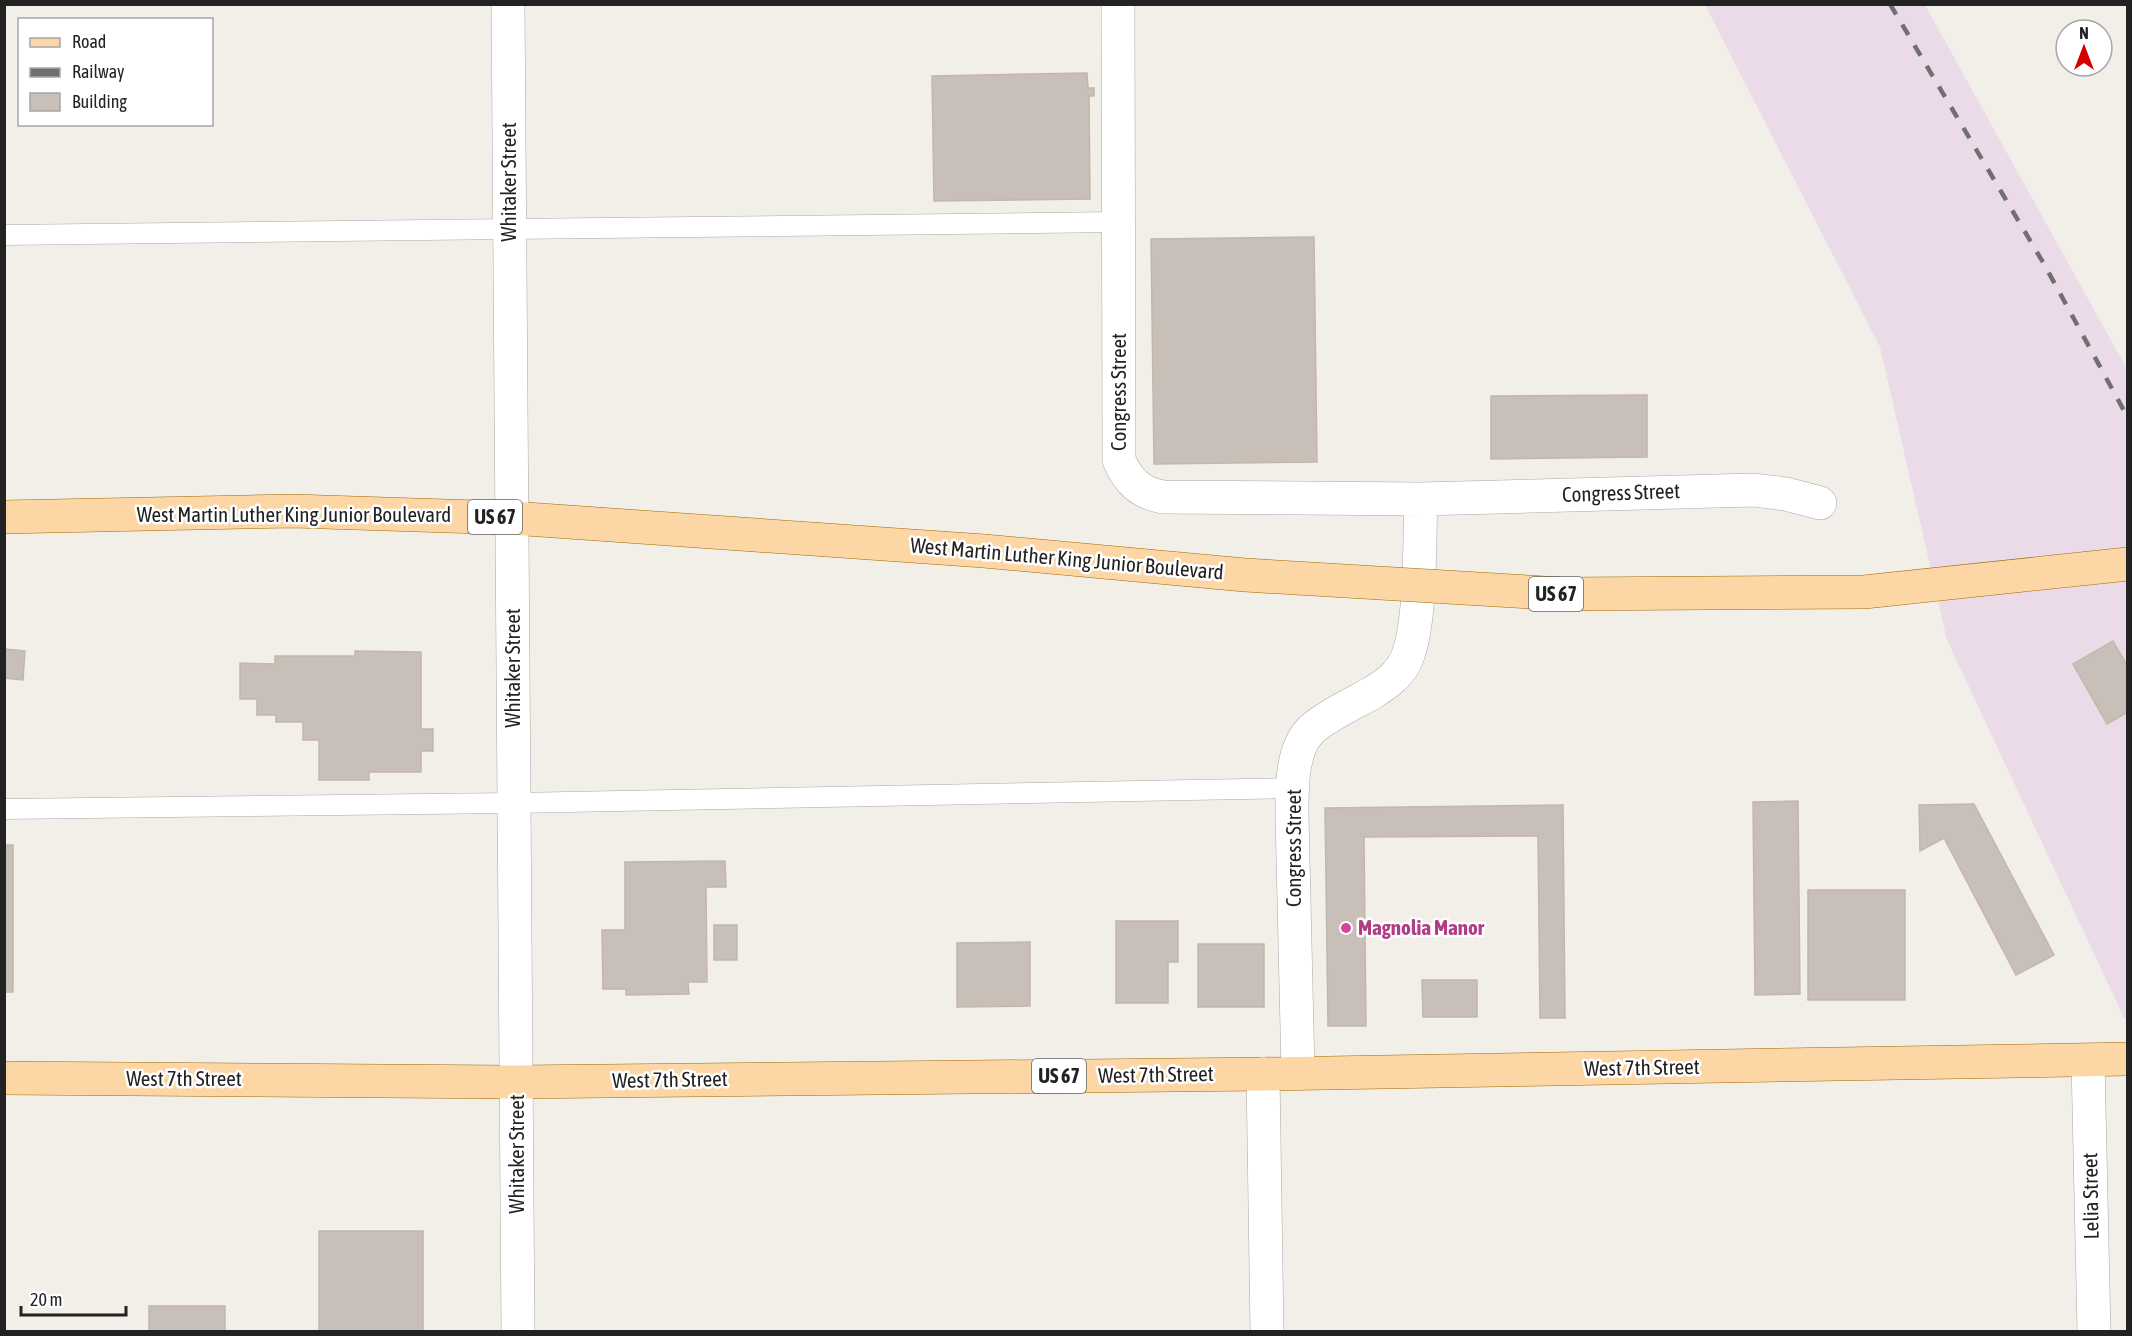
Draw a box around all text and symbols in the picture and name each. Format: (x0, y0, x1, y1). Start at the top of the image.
legend (18, 18, 213, 126)
north arrow (2054, 18, 2114, 78)
text: N (2079, 24, 2089, 42)
text: Road (72, 31, 106, 52)
text: Railway (72, 61, 124, 82)
text: Building (72, 91, 127, 112)
street label: Whitaker Street (496, 122, 520, 242)
street label: Congress Street (1106, 333, 1130, 451)
street label: Congress Street (1562, 478, 1680, 506)
road number: US 67 (468, 500, 522, 534)
street label: West Martin Luther King Junior Boulevard (137, 502, 451, 526)
street label: West Martin Luther King Junior Boulevard (909, 532, 1225, 584)
road number: US 67 (1529, 577, 1583, 611)
street label: Whitaker Street (500, 608, 524, 728)
street label: Congress Street (1281, 789, 1305, 907)
place label: Magnolia Manor (1358, 915, 1485, 939)
marker: Magnolia Manor (1339, 921, 1353, 935)
street label: West 7th Street (1584, 1054, 1700, 1080)
road number: US 67 (1032, 1059, 1086, 1093)
street label: West 7th Street (1098, 1061, 1214, 1087)
street label: West 7th Street (126, 1066, 242, 1090)
street label: West 7th Street (612, 1066, 728, 1092)
street label: Whitaker Street (504, 1094, 528, 1214)
street label: Lelia Street (2077, 1152, 2103, 1240)
scale bar (21, 1279, 126, 1317)
text: 20 m (30, 1289, 62, 1310)

